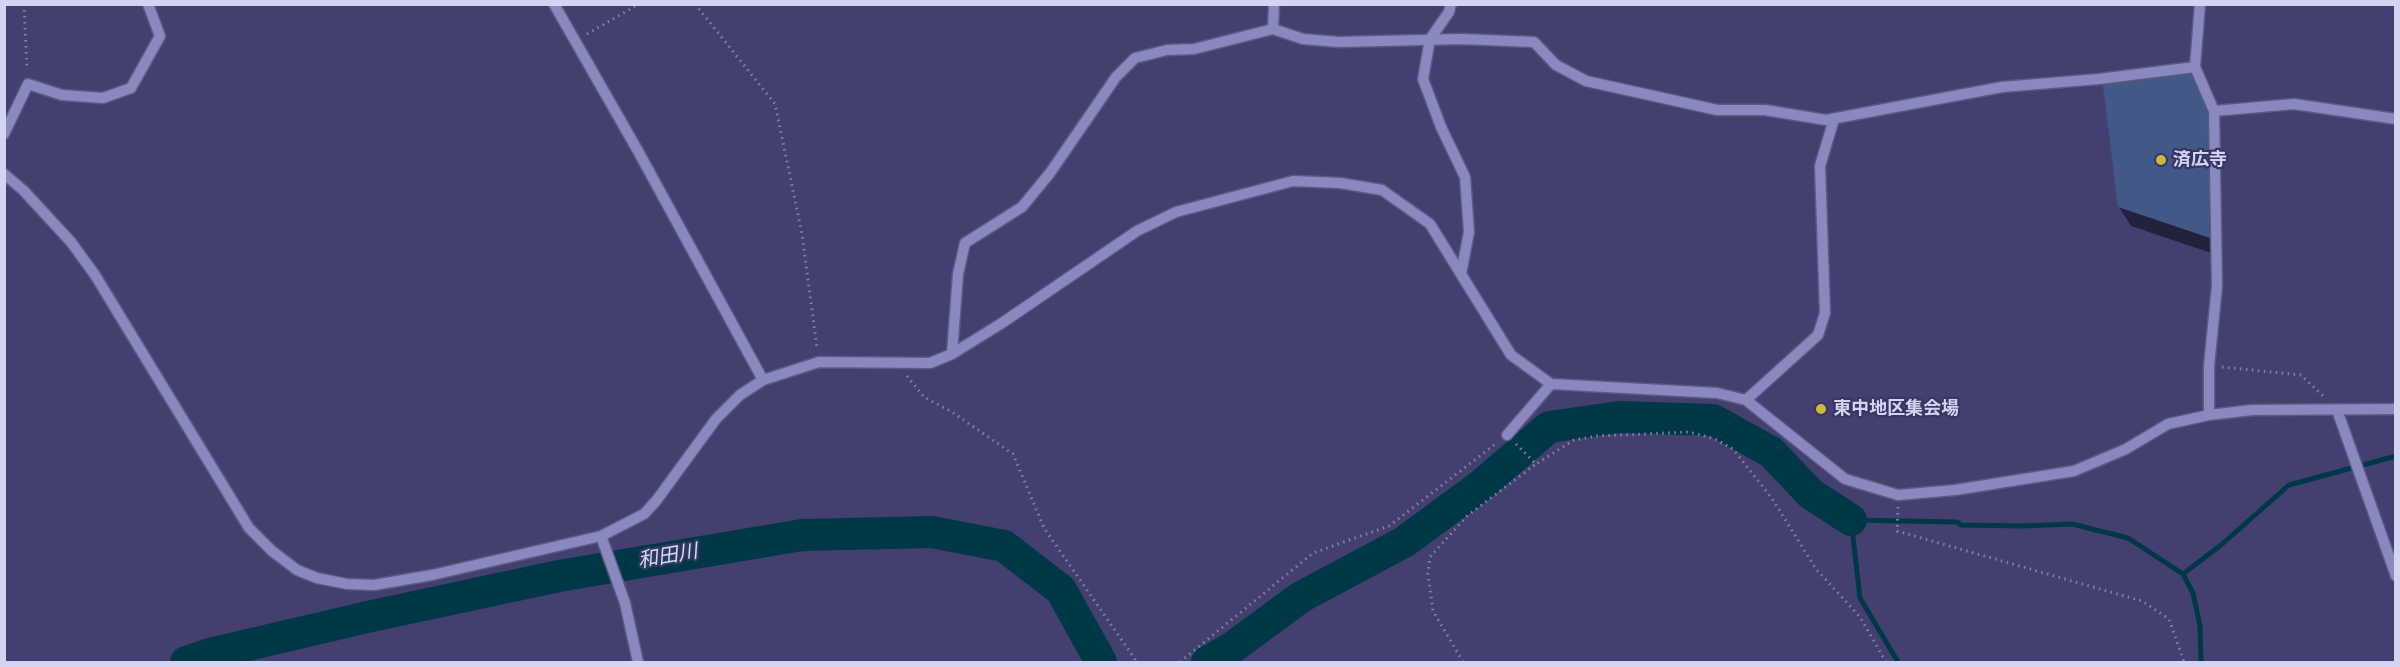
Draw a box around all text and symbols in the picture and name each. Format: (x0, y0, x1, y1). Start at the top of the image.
place label: 済広寺 (2173, 149, 2227, 171)
marker: 済広寺 (2154, 153, 2168, 167)
place label: 東中地区集会場 (1833, 398, 1959, 420)
marker: 東中地区集会場 (1814, 402, 1828, 416)
water label: 和田川 (636, 540, 700, 574)

